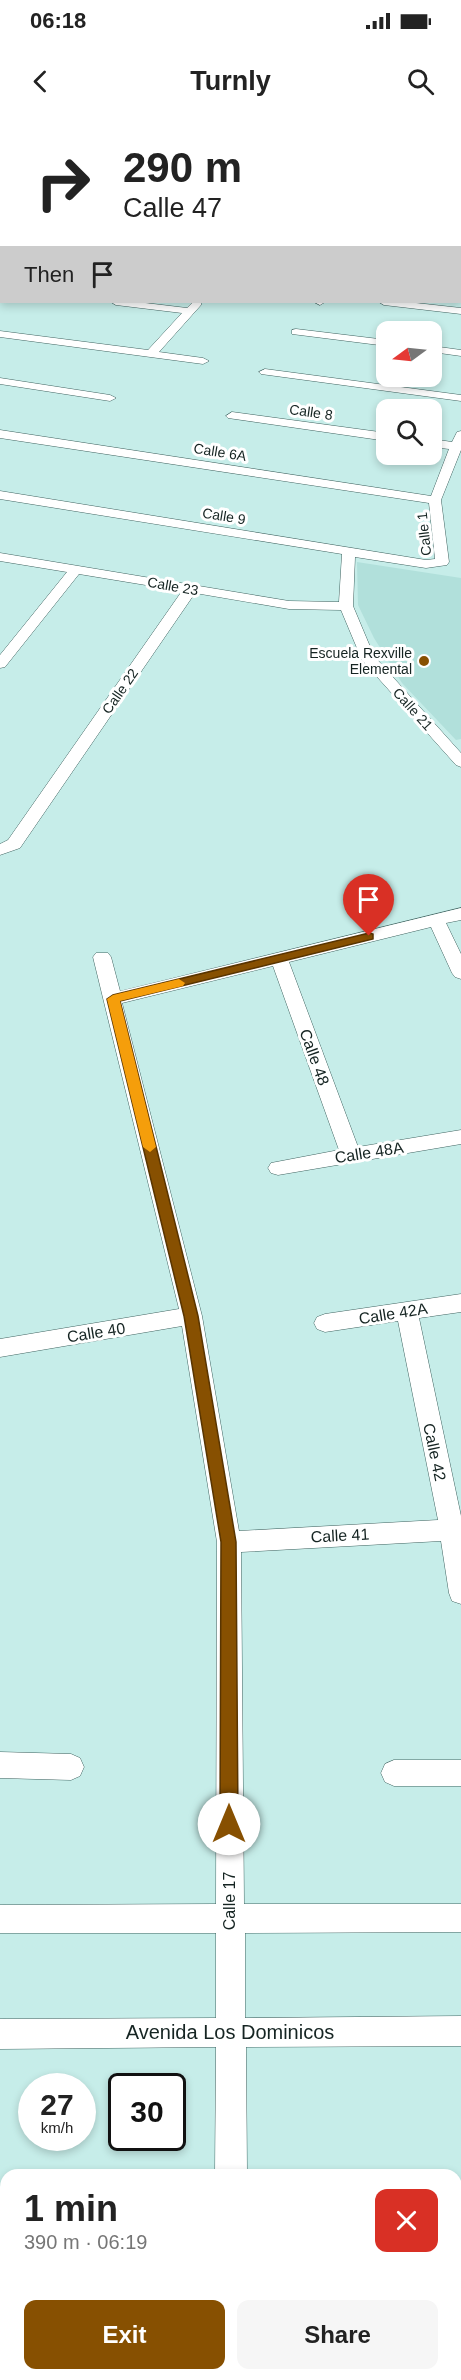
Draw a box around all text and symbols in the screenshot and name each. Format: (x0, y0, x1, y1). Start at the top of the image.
text: 06:18 (30, 8, 86, 33)
icon: back (24, 65, 57, 98)
icon: search (404, 65, 437, 98)
text: Turnly (190, 66, 271, 96)
icon: right (24, 144, 102, 222)
text: 290 m (123, 144, 242, 191)
text: Calle 47 (123, 193, 222, 223)
icon: arrive (86, 258, 119, 291)
text: Then (24, 262, 74, 287)
north arrow (376, 321, 442, 387)
map controls (376, 321, 442, 465)
button: search (376, 399, 442, 465)
street label: Calle 8 (288, 401, 334, 423)
street label: Calle 6A (193, 440, 248, 464)
street label: Calle 9 (201, 505, 247, 527)
street label: Calle 1 (414, 511, 434, 557)
street label: Calle 23 (146, 574, 200, 598)
place label: Escuela Rexville Elemental (309, 645, 412, 677)
marker: Escuela Rexville Elemental (417, 654, 431, 668)
street label: Calle 22 (99, 665, 141, 717)
street label: Calle 21 (390, 685, 436, 734)
pin (343, 874, 394, 936)
icon: arrive (352, 883, 385, 916)
street label: Calle 48 (297, 1027, 333, 1088)
street label: Calle 48A (333, 1139, 405, 1166)
street label: Calle 42A (357, 1300, 429, 1327)
street label: Calle 40 (66, 1319, 126, 1345)
street label: Calle 42 (420, 1422, 449, 1483)
street label: Calle 41 (310, 1525, 370, 1546)
position arrow (197, 1792, 261, 1856)
street label: Calle 17 (221, 1872, 238, 1930)
street label: Avenida Los Dominicos (126, 2021, 334, 2043)
speed limit sign: 30 (108, 2073, 186, 2151)
text: 27 (40, 2088, 74, 2121)
text: km/h (41, 2119, 73, 2136)
text: 1 min (24, 2188, 118, 2229)
button: close (375, 2189, 438, 2252)
text: 390 m · 06:19 (24, 2231, 147, 2253)
button: Exit (24, 2300, 225, 2369)
button: Share (237, 2300, 438, 2369)

